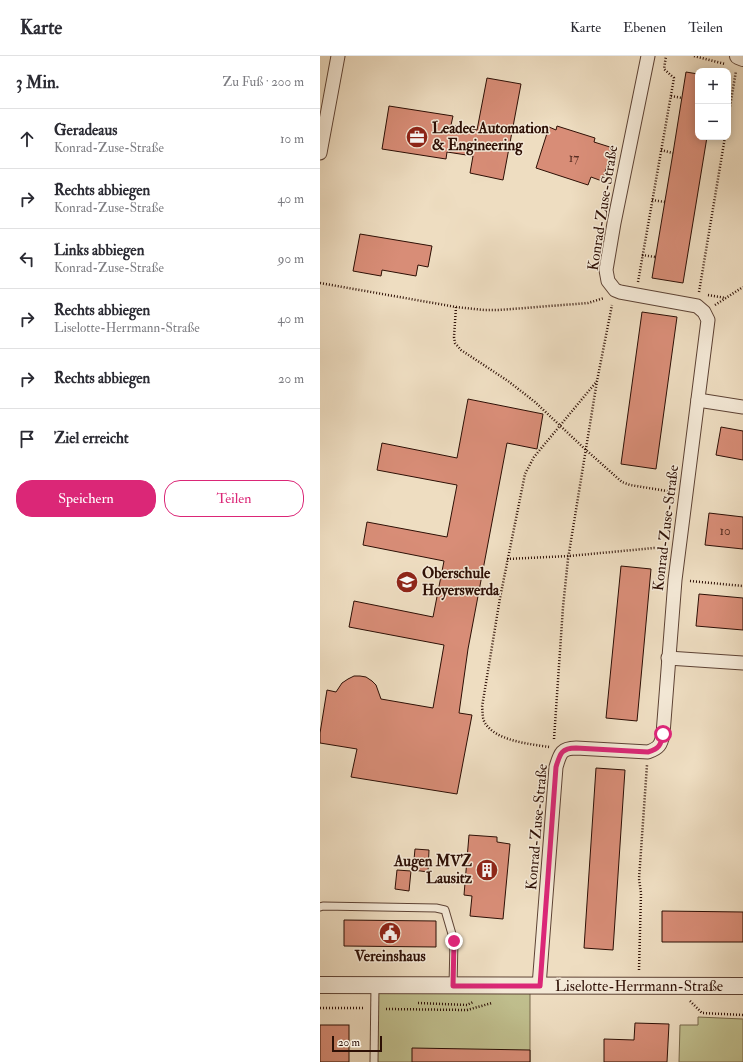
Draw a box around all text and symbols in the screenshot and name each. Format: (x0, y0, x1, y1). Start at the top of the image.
text: Karte (20, 16, 62, 40)
text: Karte (570, 19, 601, 36)
text: Ebenen (623, 19, 666, 36)
text: Teilen (688, 19, 723, 36)
map controls (695, 68, 731, 140)
button: + (695, 68, 731, 104)
text: 3 Min. (16, 72, 59, 93)
text: Zu Fuß · 200 m (222, 74, 304, 90)
button: − (695, 104, 731, 140)
place label: Leadec Automation & Engineering (432, 119, 549, 156)
text: Geradeaus (54, 121, 117, 140)
office icon: Leadec Automation & Engineering (404, 124, 430, 150)
icon: ahead (16, 128, 38, 150)
text: 10 m (280, 131, 304, 147)
text: Konrad-Zuse-Straße (54, 140, 164, 156)
street label: Konrad-Zuse-Straße (584, 144, 622, 272)
house number: 17 (569, 150, 579, 166)
text: Rechts abbiegen (54, 181, 150, 200)
icon: right (16, 188, 38, 210)
text: 40 m (278, 191, 304, 207)
text: Konrad-Zuse-Straße (54, 200, 164, 216)
text: Links abbiegen (54, 241, 144, 260)
icon: left (16, 248, 38, 270)
text: 90 m (278, 251, 304, 267)
text: Konrad-Zuse-Straße (54, 260, 164, 276)
text: Rechts abbiegen (54, 301, 150, 320)
icon: right (16, 308, 38, 330)
text: 40 m (278, 311, 304, 327)
text: Liselotte-Herrmann-Straße (54, 320, 200, 336)
icon: right (16, 368, 38, 390)
text: Rechts abbiegen (54, 369, 150, 388)
text: 20 m (278, 371, 304, 387)
icon: arrive (16, 428, 38, 450)
text: Ziel erreicht (54, 429, 129, 448)
street label: Konrad-Zuse-Straße (649, 464, 683, 592)
button: Speichern (16, 480, 156, 517)
button: Teilen (164, 480, 304, 517)
house number: 10 (719, 523, 731, 539)
place label: Oberschule Hoyerswerda (422, 564, 500, 601)
school or university icon: Oberschule Hoyerswerda (394, 569, 420, 595)
route start (654, 725, 672, 743)
street label: Konrad-Zuse-Straße (522, 763, 552, 891)
place label: Augen MVZ Lausitz (393, 852, 473, 888)
building icon: Augen MVZ Lausitz (474, 857, 500, 883)
public building icon: Vereinshaus (377, 920, 403, 946)
route end (445, 932, 463, 950)
place label: Vereinshaus (353, 947, 426, 966)
street label: Liselotte-Herrmann-Straße (555, 977, 723, 996)
scale bar (332, 1034, 382, 1053)
text: 20 m (338, 1036, 360, 1049)

